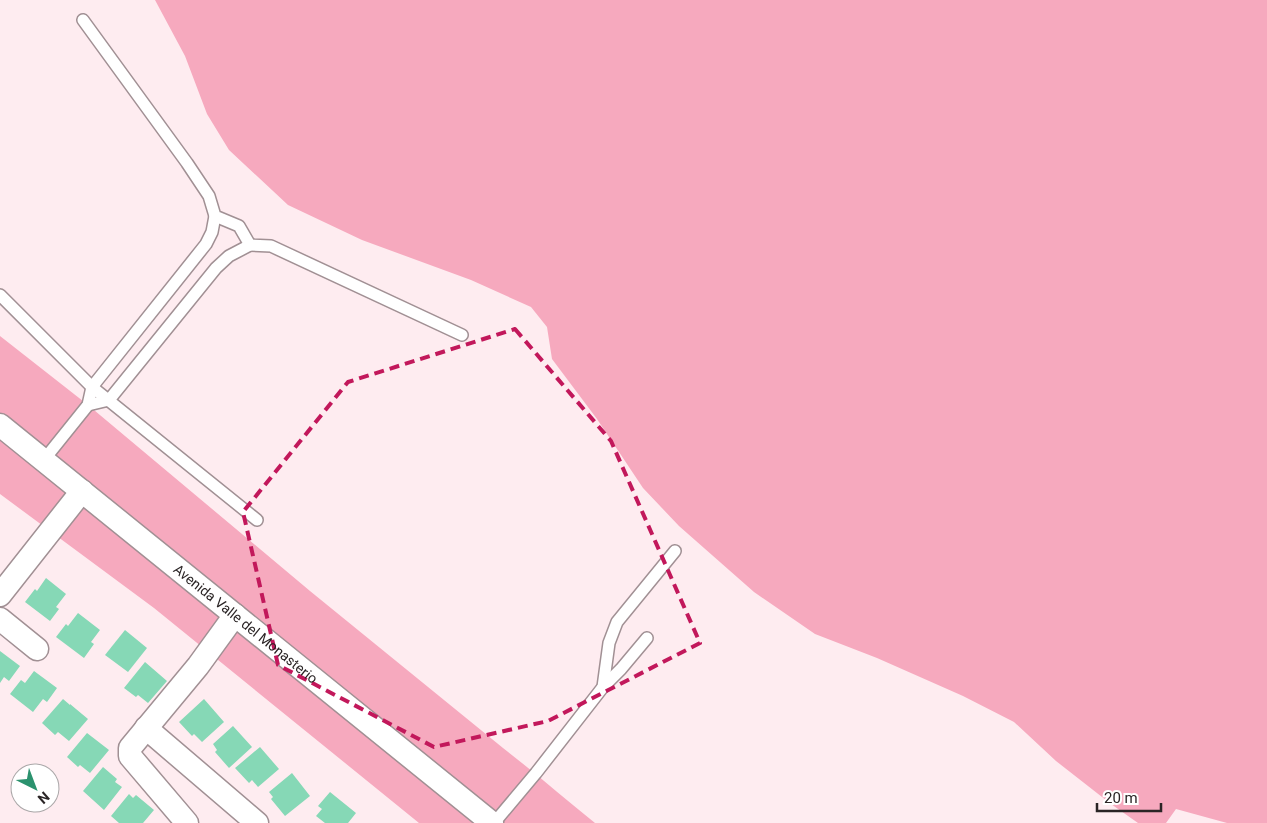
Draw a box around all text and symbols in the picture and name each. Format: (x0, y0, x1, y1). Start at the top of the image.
street label: Avenida Valle del Monasterio (171, 561, 321, 687)
north arrow (10, 763, 60, 813)
scale bar (1097, 780, 1161, 812)
text: N (35, 788, 53, 807)
text: 20 m (1104, 789, 1138, 807)

